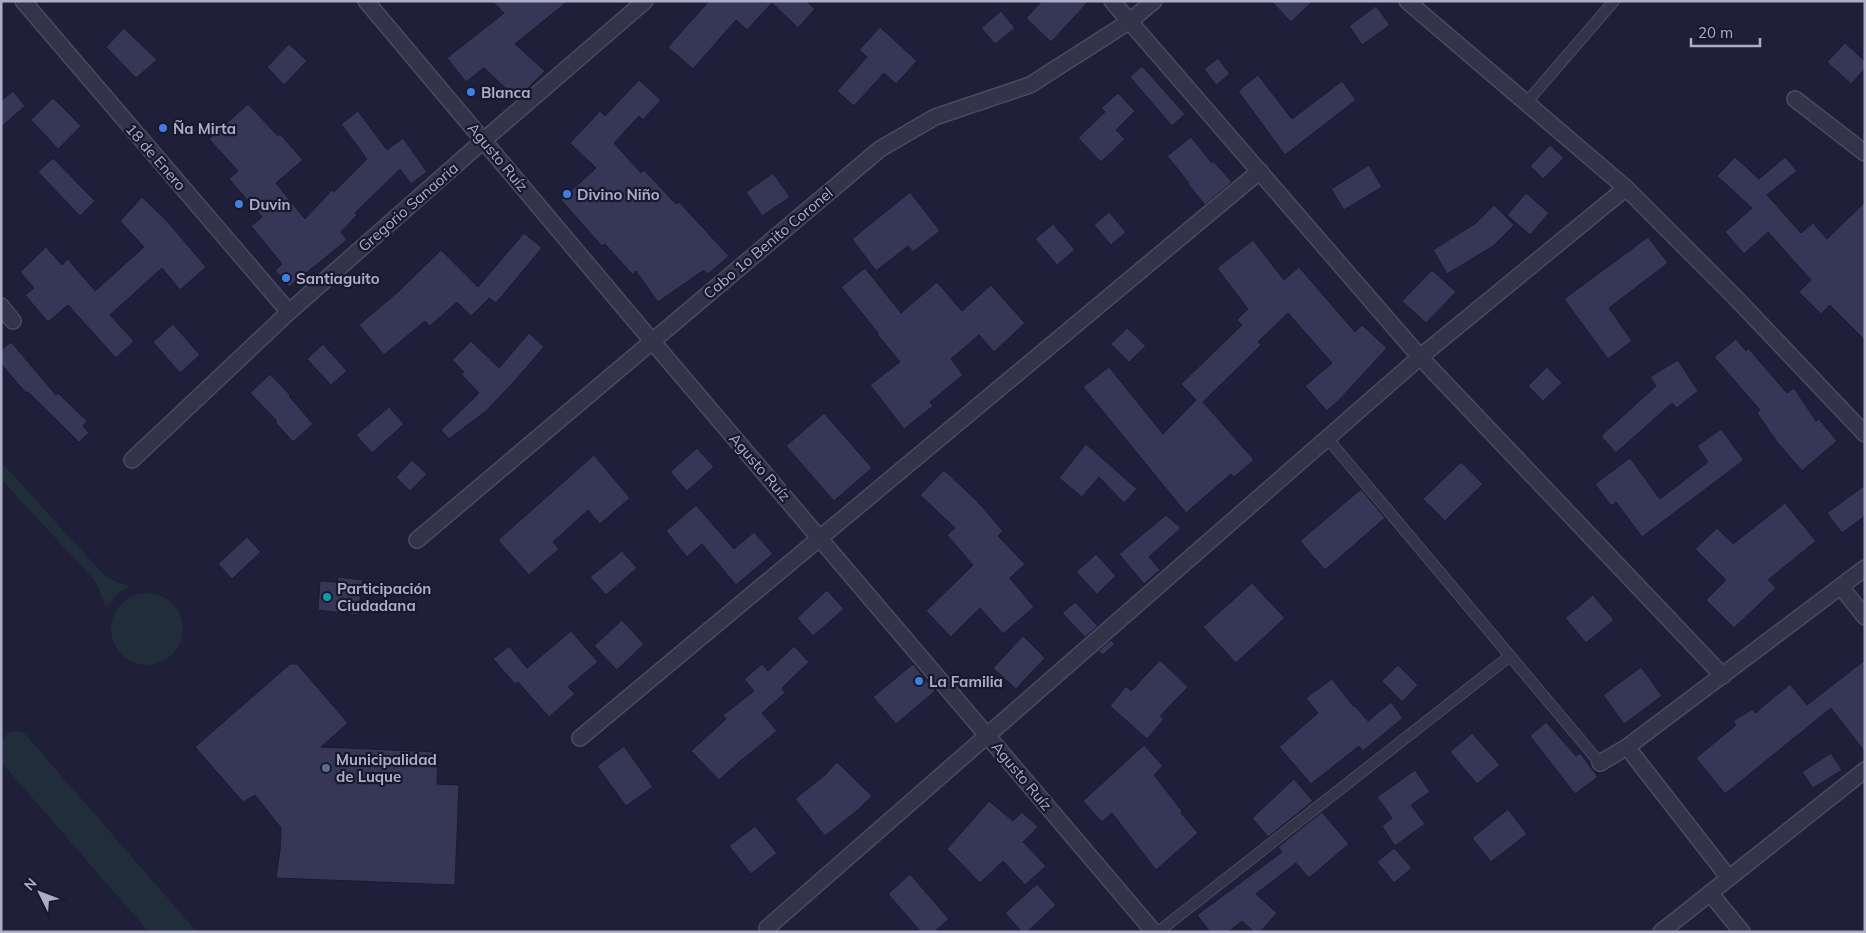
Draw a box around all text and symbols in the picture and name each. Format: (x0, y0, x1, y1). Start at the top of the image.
scale bar (1691, 15, 1760, 47)
text: 20 m (1698, 23, 1733, 42)
place label: Blanca (481, 83, 530, 102)
marker: Blanca (465, 86, 477, 98)
place label: Ña Mirta (173, 119, 236, 138)
street label: Agusto Ruíz (464, 119, 532, 195)
street label: 18 de Enero (122, 120, 190, 194)
marker: Ña Mirta (157, 122, 169, 134)
street label: Gregorio Sanaoria (354, 158, 462, 256)
street label: Cabo 1o Benito Coronel (699, 183, 837, 303)
place label: Divino Niño (577, 185, 660, 204)
marker: Divino Niño (561, 188, 573, 200)
place label: Duvin (249, 195, 291, 214)
marker: Duvin (233, 198, 245, 210)
place label: Santiaguito (296, 269, 380, 288)
marker: Santiaguito (280, 272, 292, 284)
street label: Agusto Ruíz (725, 429, 795, 505)
place label: Participación Ciudadana (337, 579, 431, 615)
marker: Participación Ciudadana (321, 591, 333, 603)
place label: La Familia (929, 672, 1003, 691)
marker: La Familia (913, 675, 925, 687)
street label: Agusto Ruíz (988, 738, 1056, 814)
place label: Municipalidad de Luque (336, 750, 437, 786)
marker: Municipalidad de Luque (320, 762, 332, 774)
north arrow (15, 868, 65, 918)
text: N (20, 874, 41, 894)

